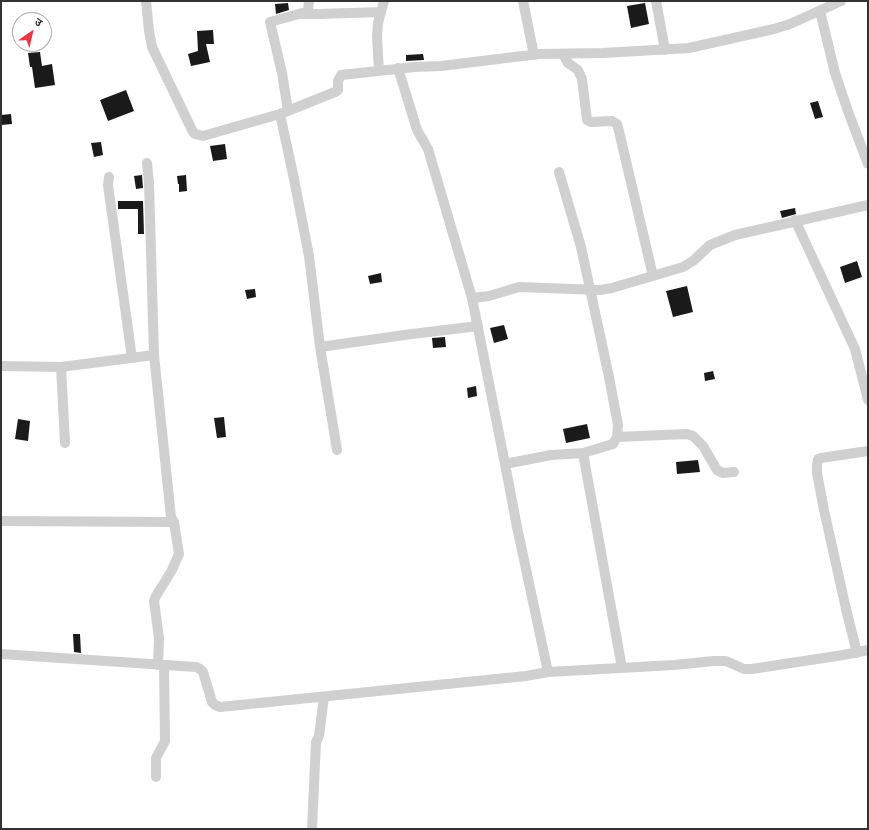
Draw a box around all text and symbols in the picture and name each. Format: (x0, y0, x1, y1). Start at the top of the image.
north arrow (12, 12, 52, 52)
text: उ (32, 15, 45, 30)

